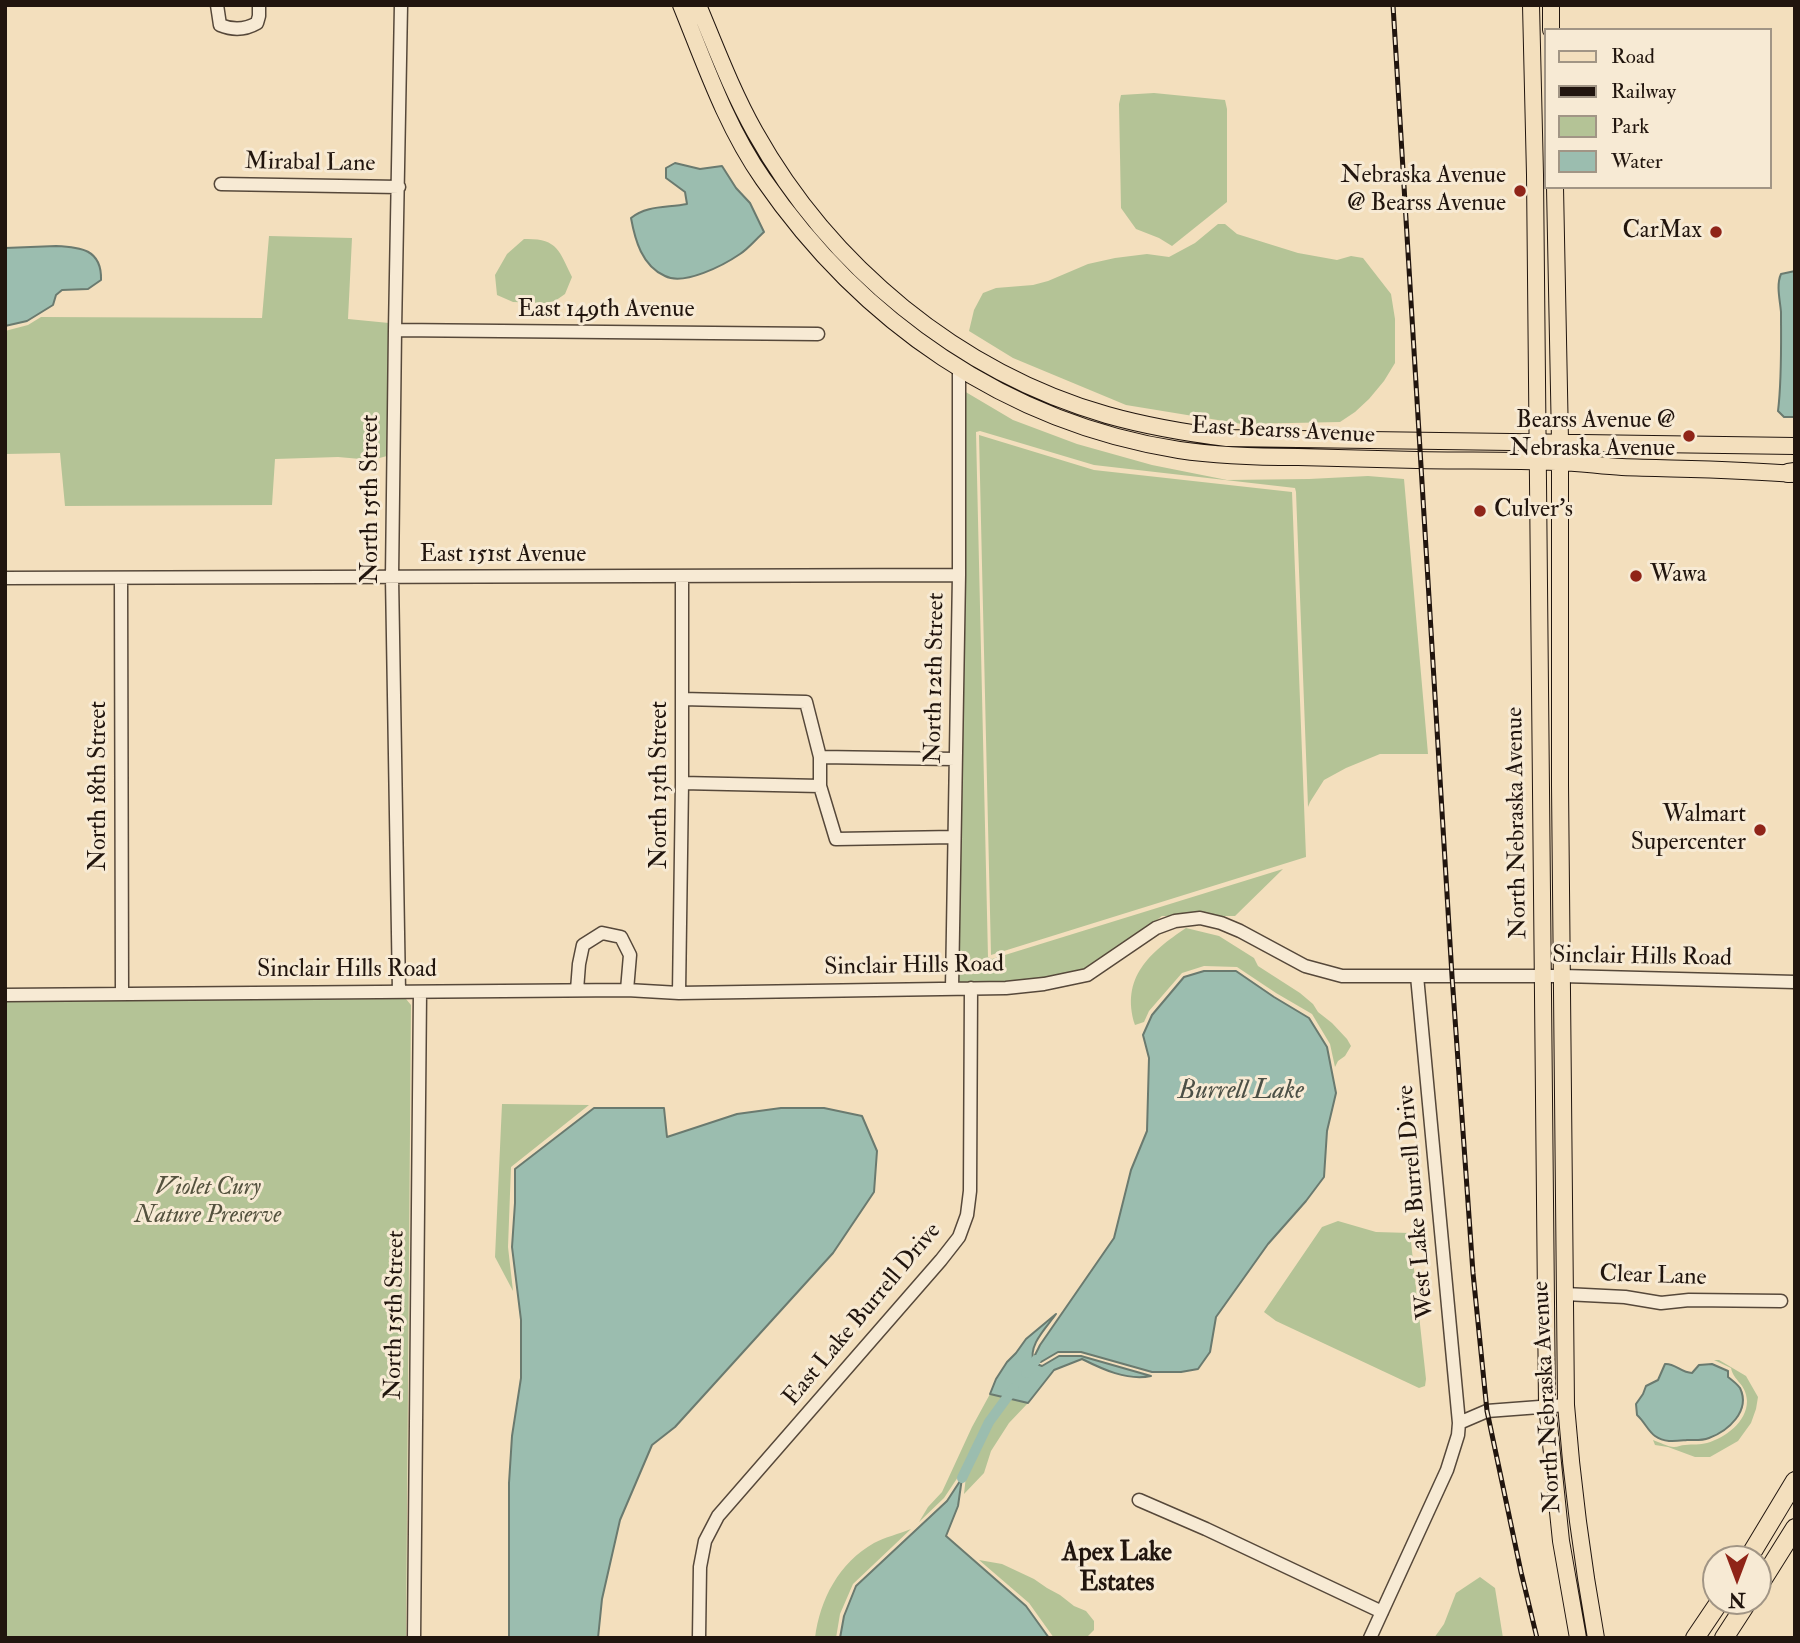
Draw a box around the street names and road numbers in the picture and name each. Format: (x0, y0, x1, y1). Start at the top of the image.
street label: Mirabal Lane (244, 148, 376, 180)
street label: East 149th Avenue (518, 297, 694, 325)
street label: East Bearss Avenue (1190, 413, 1376, 451)
street label: North 15th Street (358, 414, 386, 584)
street label: East 151st Avenue (420, 542, 586, 570)
street label: North 12th Street (920, 592, 952, 764)
street label: North 18th Street (86, 701, 114, 871)
street label: North 13th Street (647, 701, 675, 869)
street label: North Nebraska Avenue (1502, 707, 1534, 939)
street label: Sinclair Hills Road (1552, 942, 1732, 974)
street label: Sinclair Hills Road (824, 951, 1004, 983)
street label: Sinclair Hills Road (257, 957, 437, 985)
street label: West Lake Burrell Drive (1392, 1084, 1442, 1320)
street label: East Lake Burrell Drive (778, 1218, 948, 1412)
street label: North 15th Street (380, 1230, 412, 1400)
street label: Clear Lane (1599, 1261, 1707, 1293)
street label: North Nebraska Avenue (1528, 1280, 1568, 1514)

